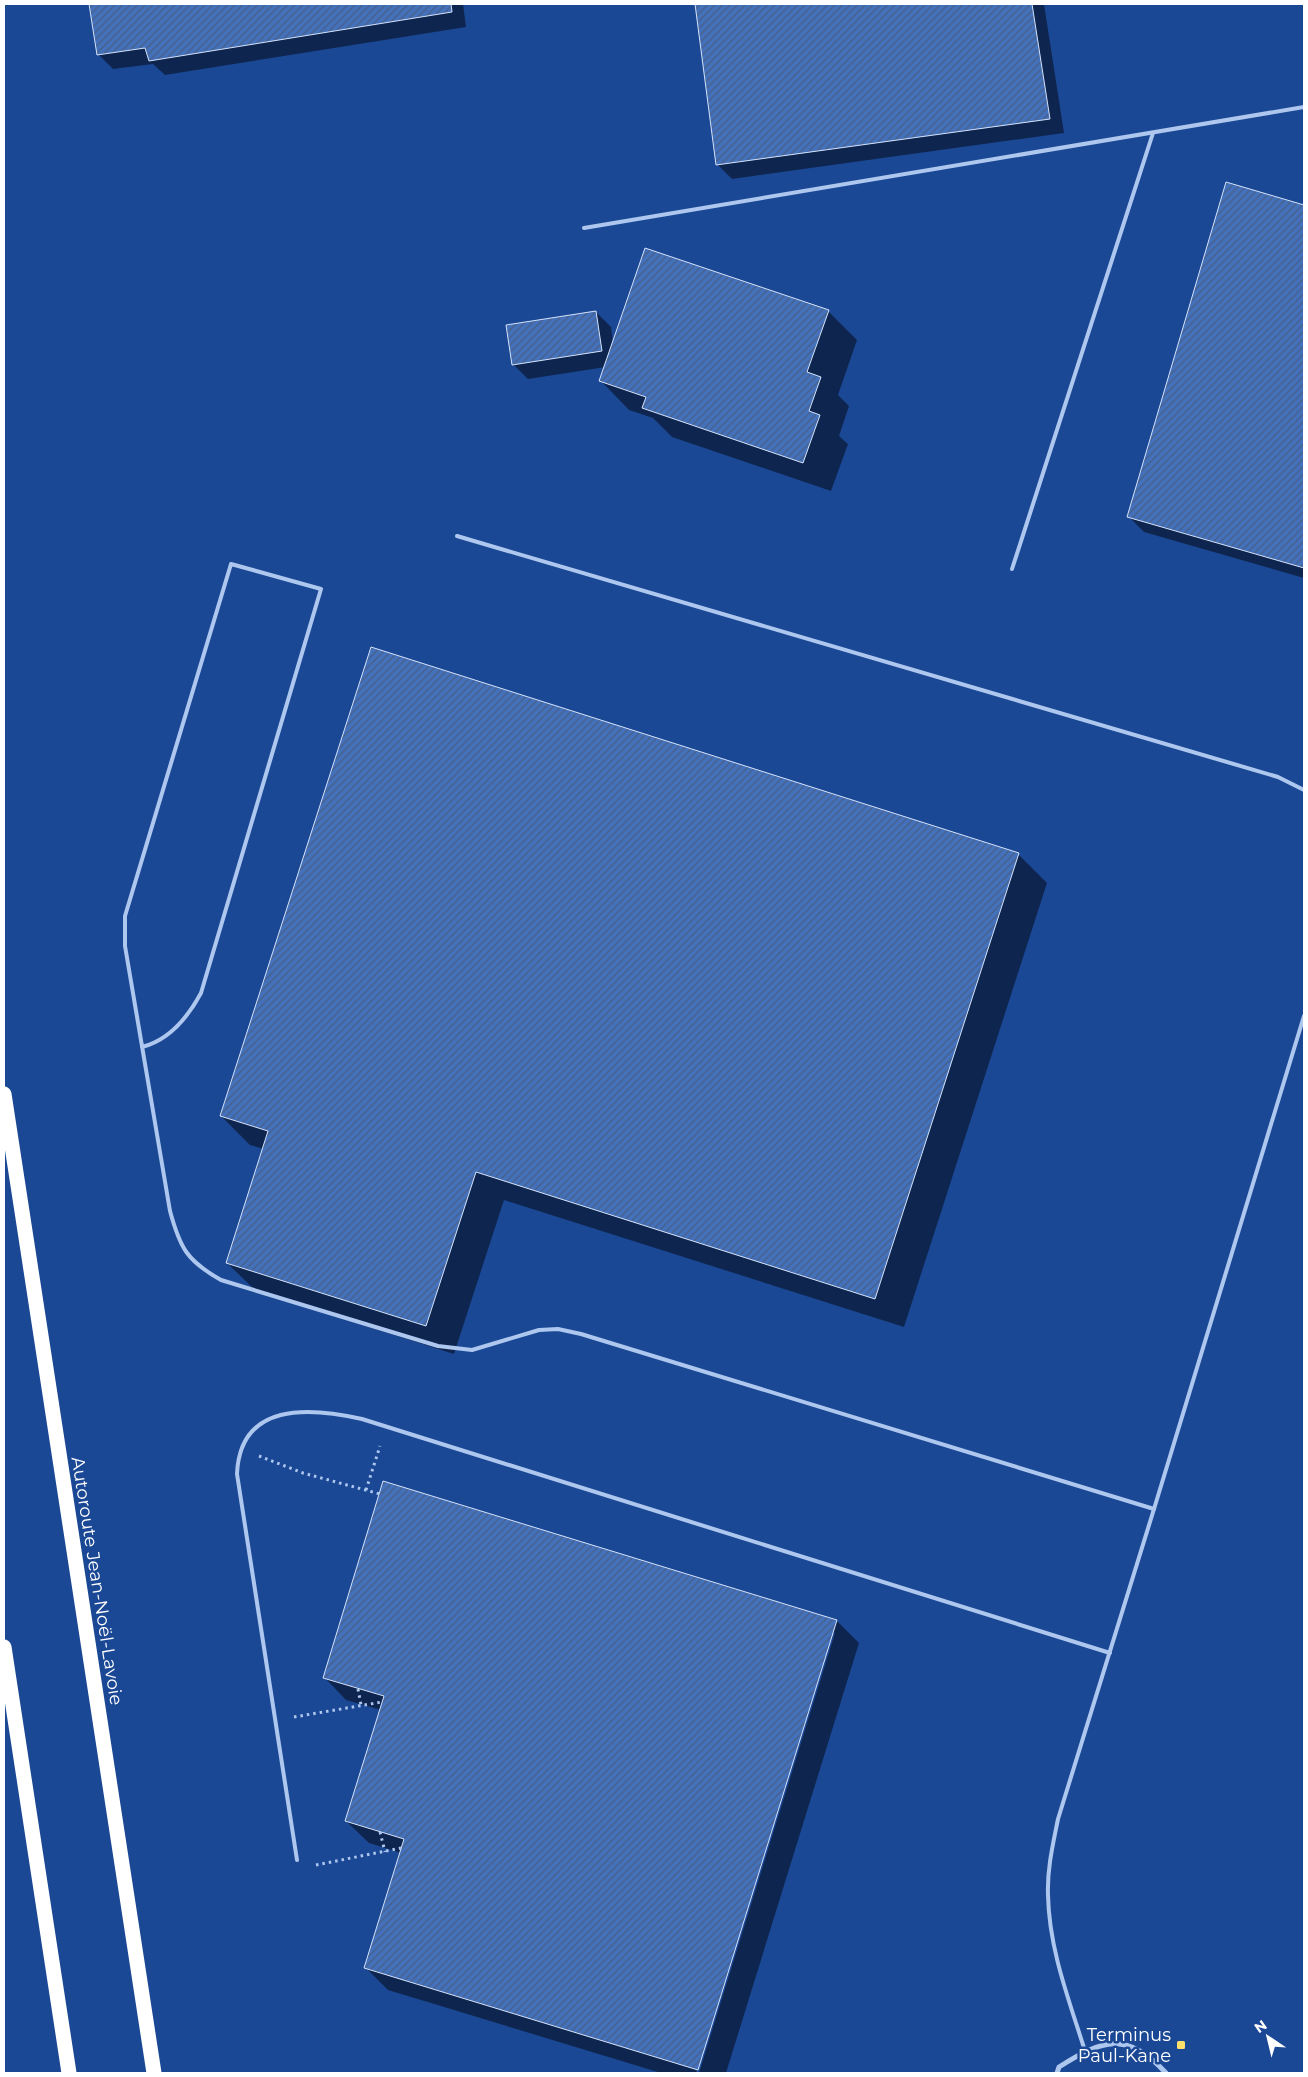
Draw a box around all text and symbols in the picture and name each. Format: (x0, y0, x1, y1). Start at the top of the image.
street label: Autoroute Jean-Noël-Lavoie (66, 1455, 128, 1707)
north arrow (1243, 2012, 1293, 2062)
text: N (1251, 2016, 1270, 2037)
place label: Terminus Paul-Kane (1078, 2024, 1171, 2067)
marker: Terminus Paul-Kane (1175, 2039, 1187, 2051)

